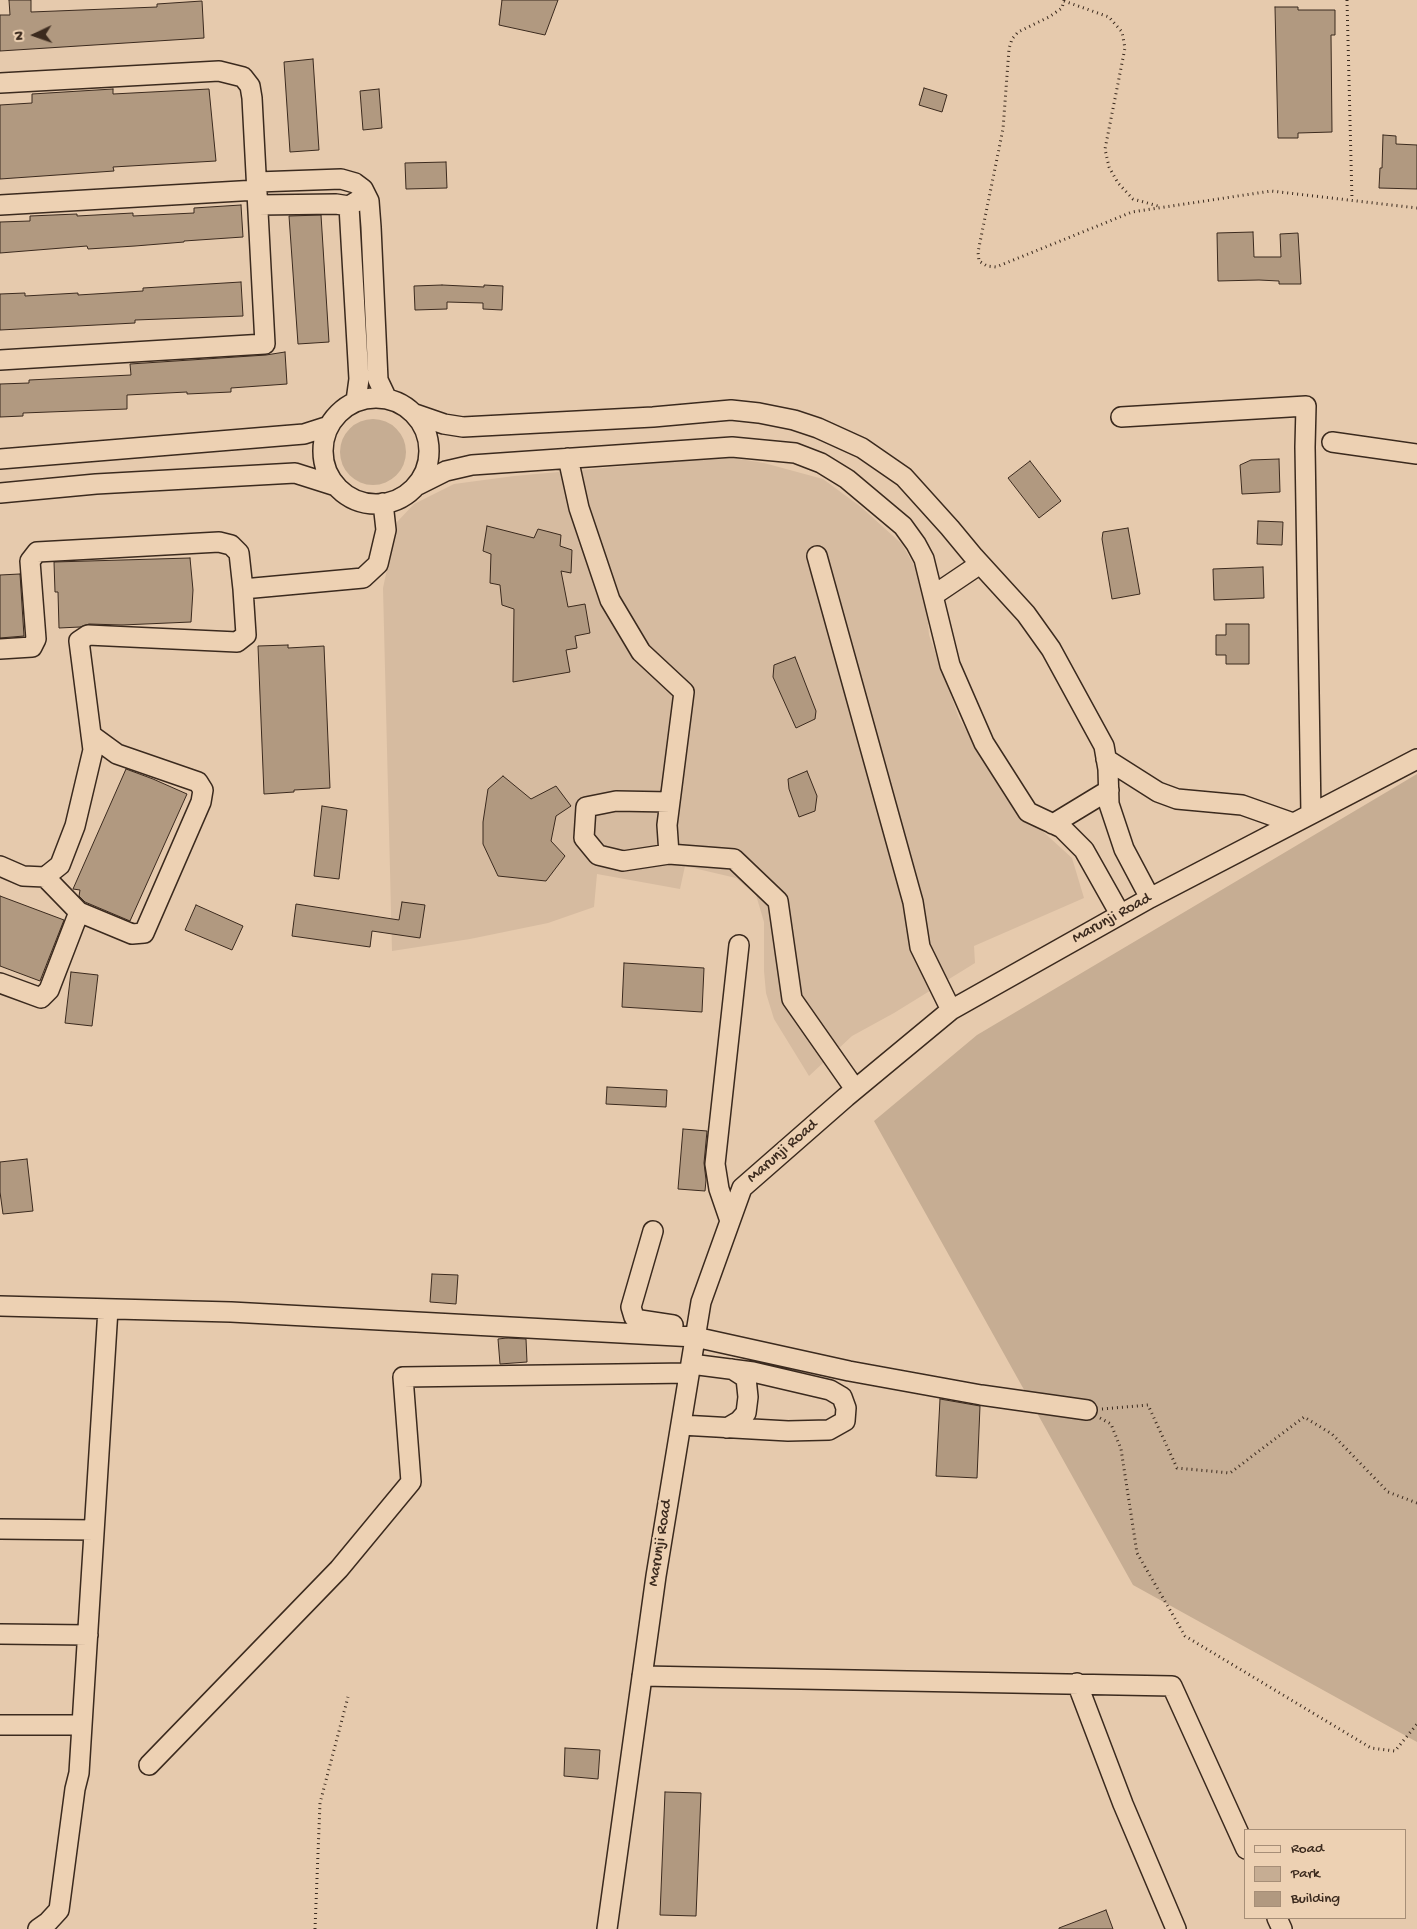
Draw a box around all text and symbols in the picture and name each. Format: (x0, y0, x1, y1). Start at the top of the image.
north arrow (10, 10, 60, 60)
text: N (11, 31, 28, 41)
street label: Marunji Road (1069, 889, 1155, 949)
street label: Marunji Road (744, 1116, 822, 1188)
street label: Marunji Road (645, 1498, 677, 1588)
legend (1244, 1829, 1407, 1919)
text: Road (1291, 1840, 1324, 1858)
text: Park (1291, 1865, 1320, 1883)
text: Building (1291, 1890, 1340, 1908)

